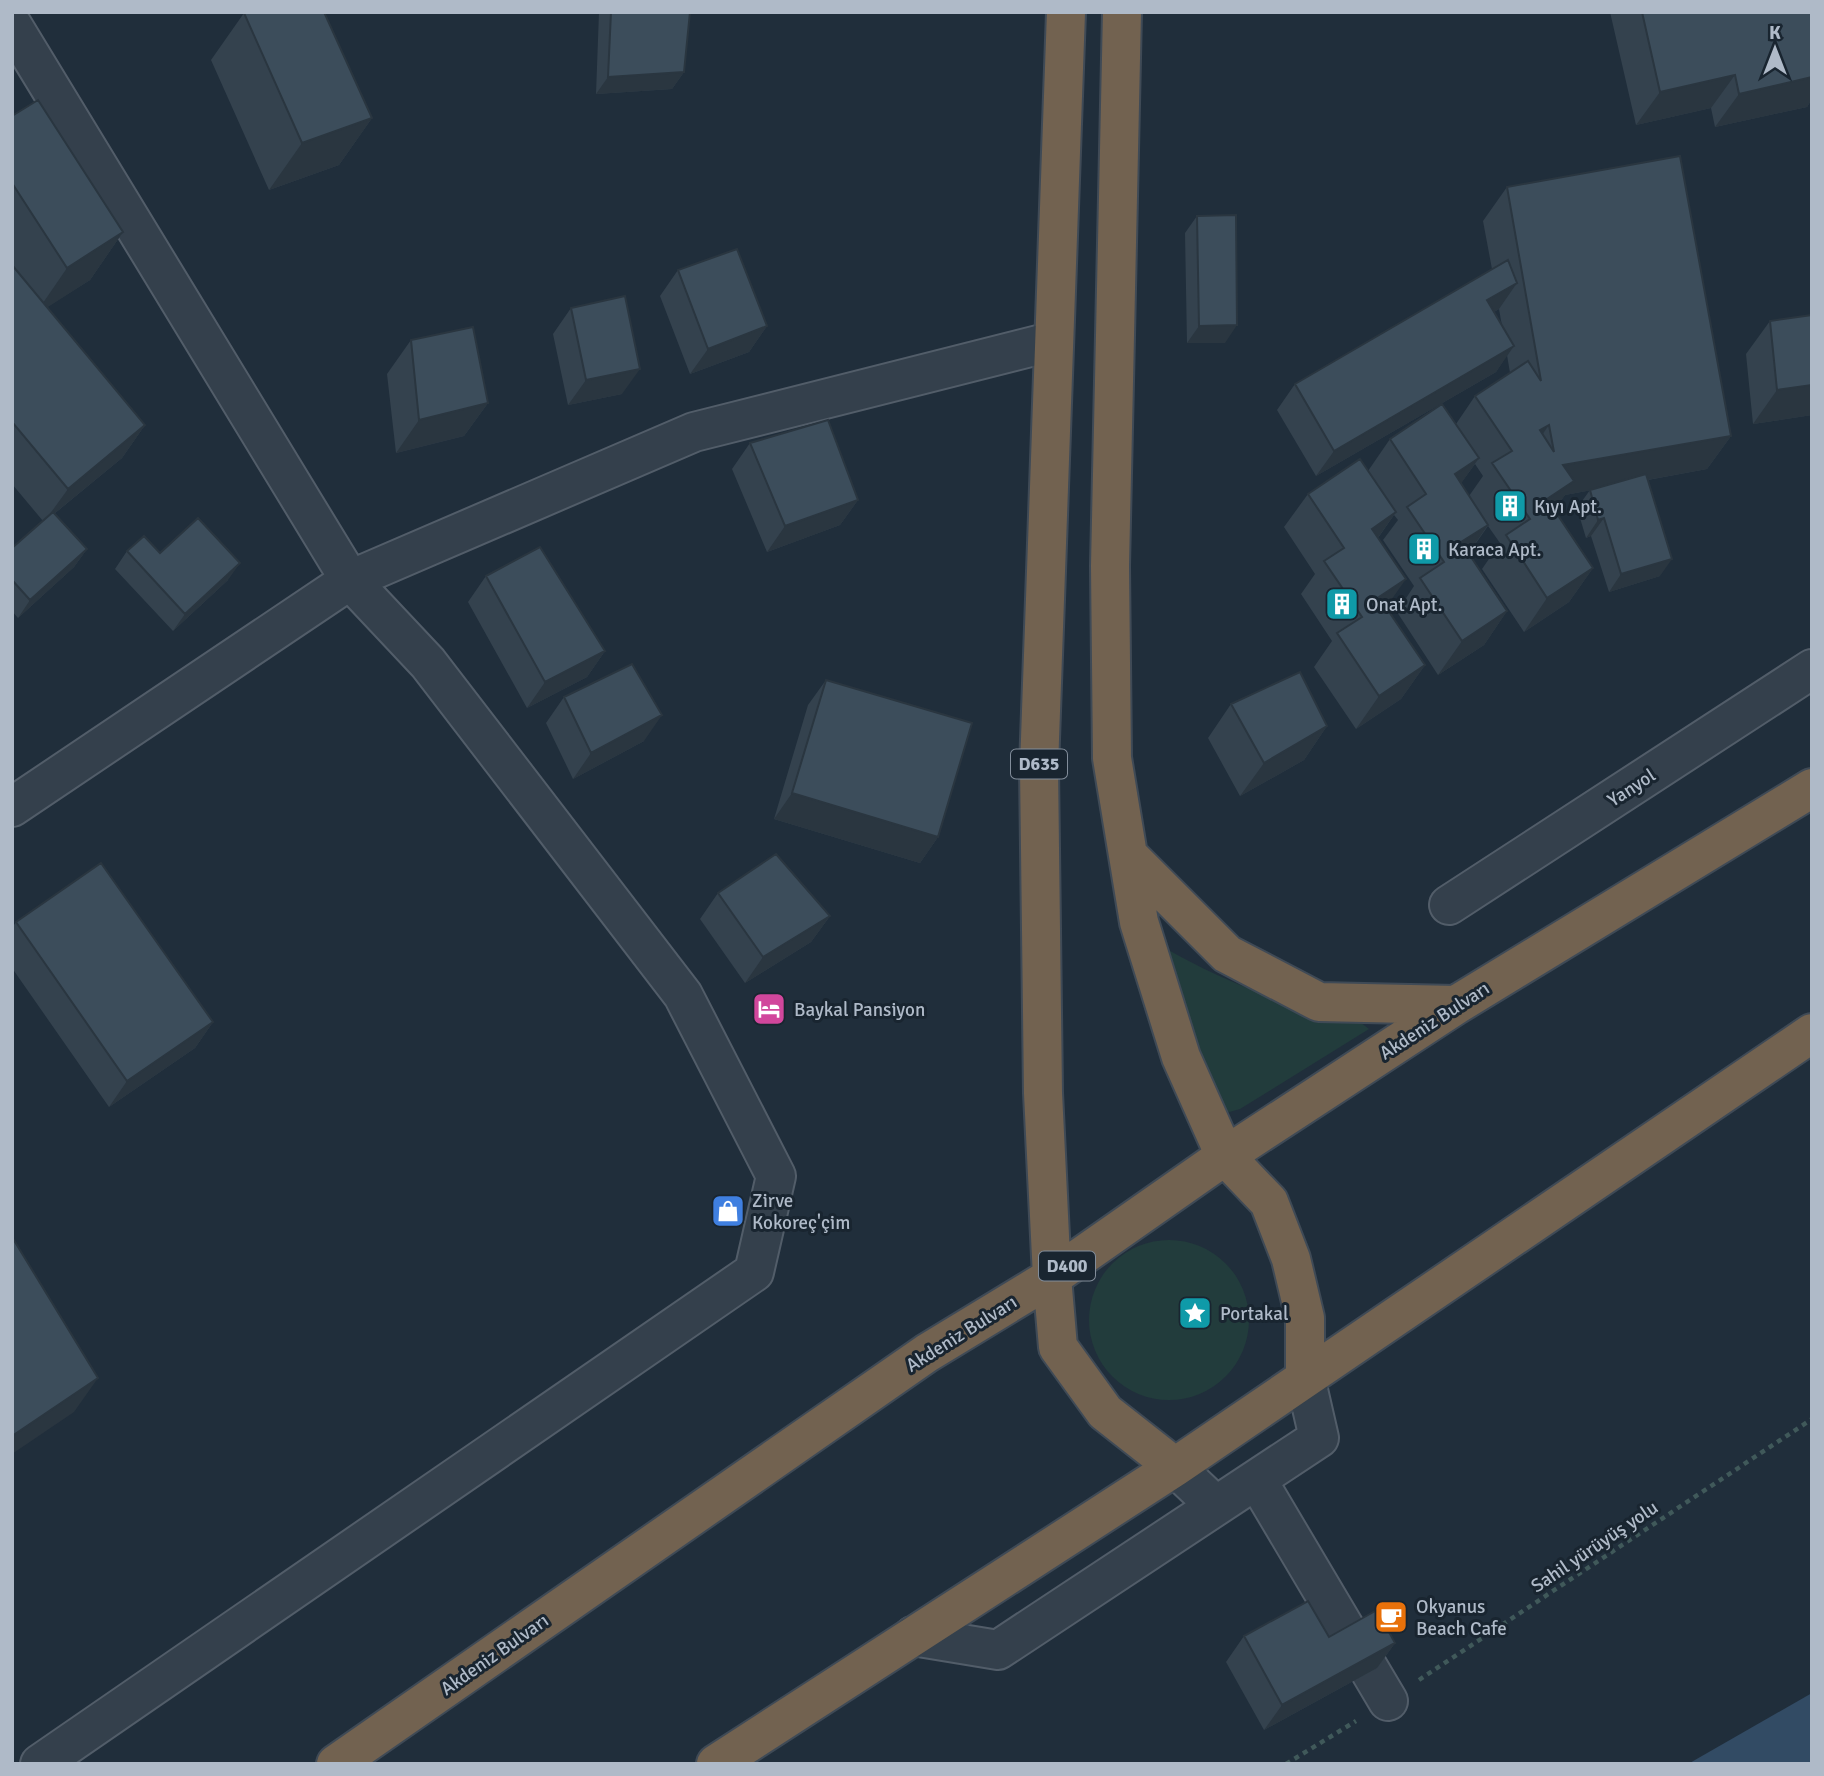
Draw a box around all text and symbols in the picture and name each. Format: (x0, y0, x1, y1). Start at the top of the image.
north arrow (1740, 14, 1810, 84)
text: K (1769, 21, 1781, 45)
building icon: Kıyı Apt. (1491, 487, 1529, 525)
place label: Kıyı Apt. (1534, 495, 1602, 519)
building icon: Karaca Apt. (1405, 530, 1443, 568)
place label: Karaca Apt. (1448, 538, 1541, 562)
building icon: Onat Apt. (1323, 585, 1361, 623)
place label: Onat Apt. (1366, 593, 1442, 617)
road number: D635 (1011, 750, 1067, 778)
street label: Yanyol (1603, 763, 1660, 812)
street label: Akdeniz Bulvarı (1375, 976, 1494, 1065)
hotel icon: Baykal Pansiyon (750, 990, 788, 1028)
place label: Baykal Pansiyon (794, 998, 925, 1022)
place label: Zirve Kokoreç'çim (752, 1189, 850, 1235)
shop icon: Zirve Kokoreç'çim (709, 1192, 747, 1230)
road number: D400 (1039, 1252, 1095, 1280)
street label: Akdeniz Bulvarı (901, 1290, 1022, 1378)
place icon: Portakal (1176, 1294, 1214, 1332)
place label: Portakal (1220, 1302, 1289, 1326)
street label: Sahil yürüyüş yolu (1526, 1495, 1663, 1598)
place label: Okyanus Beach Cafe (1416, 1595, 1507, 1641)
cafe icon: Okyanus Beach Cafe (1372, 1598, 1410, 1636)
street label: Akdeniz Bulvarı (436, 1609, 553, 1701)

